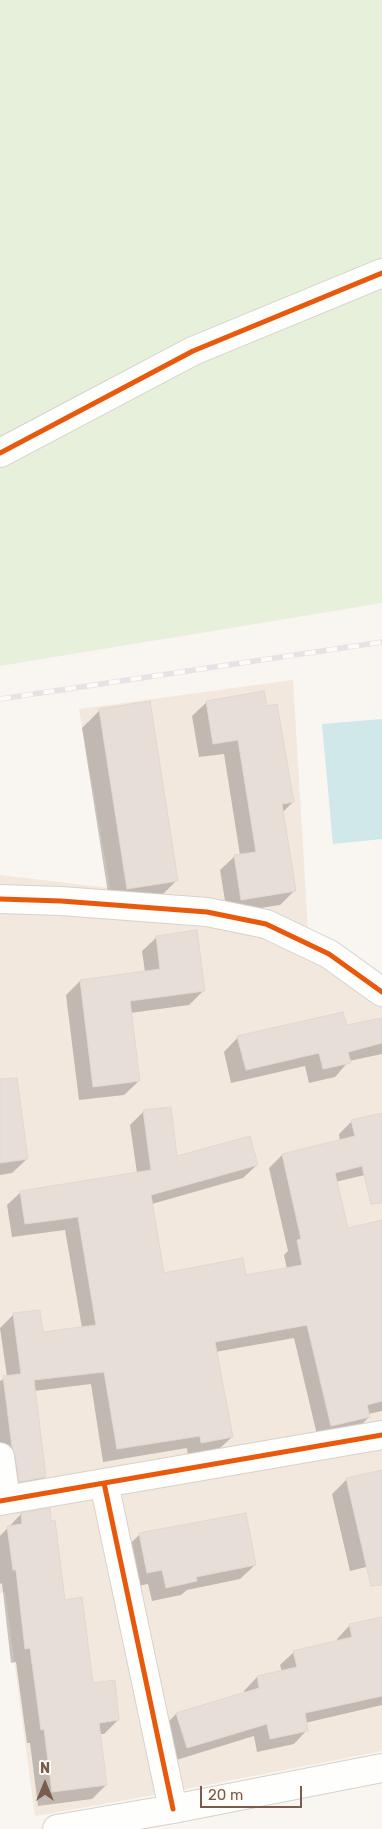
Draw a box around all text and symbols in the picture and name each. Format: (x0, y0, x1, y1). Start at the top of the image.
north arrow (20, 1759, 70, 1809)
text: N (40, 1760, 50, 1777)
scale bar (202, 1776, 304, 1808)
text: 20 m (208, 1786, 243, 1804)

